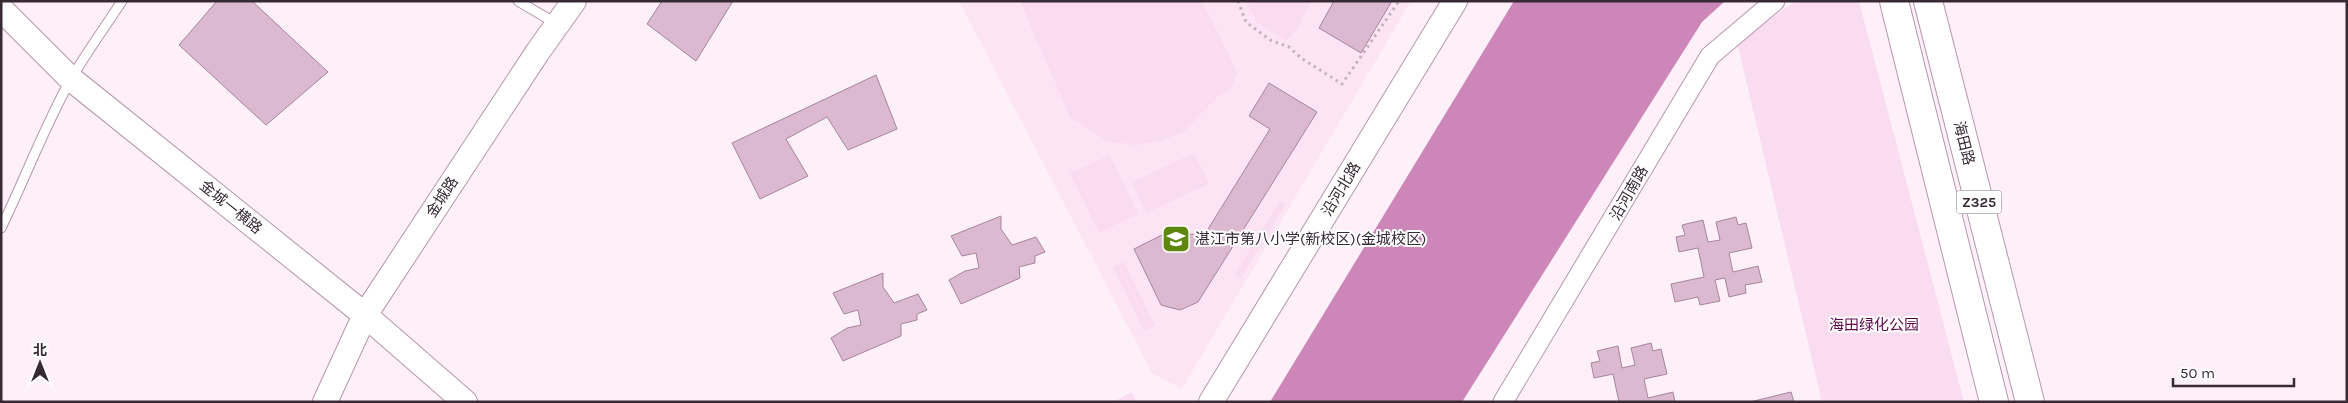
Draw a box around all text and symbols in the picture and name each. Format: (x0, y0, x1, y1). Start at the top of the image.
street label: 海田路 (1950, 119, 1978, 167)
street label: 沿河北路 (1318, 159, 1364, 219)
street label: 沿河南路 (1606, 163, 1652, 223)
street label: 金城路 (422, 173, 462, 221)
street label: 金城一横路 (196, 176, 266, 238)
road number: Z325 (1956, 190, 2002, 213)
school or university icon: 湛江市第八小学(新校区)(金城校区) (1161, 224, 1191, 254)
place label: 湛江市第八小学(新校区)(金城校区) (1195, 230, 1426, 248)
park label: 海田绿化公园 (1829, 316, 1919, 334)
north arrow (15, 338, 65, 388)
text: 北 (33, 342, 47, 359)
scale bar (2173, 356, 2294, 388)
text: 50 m (2180, 364, 2215, 382)

